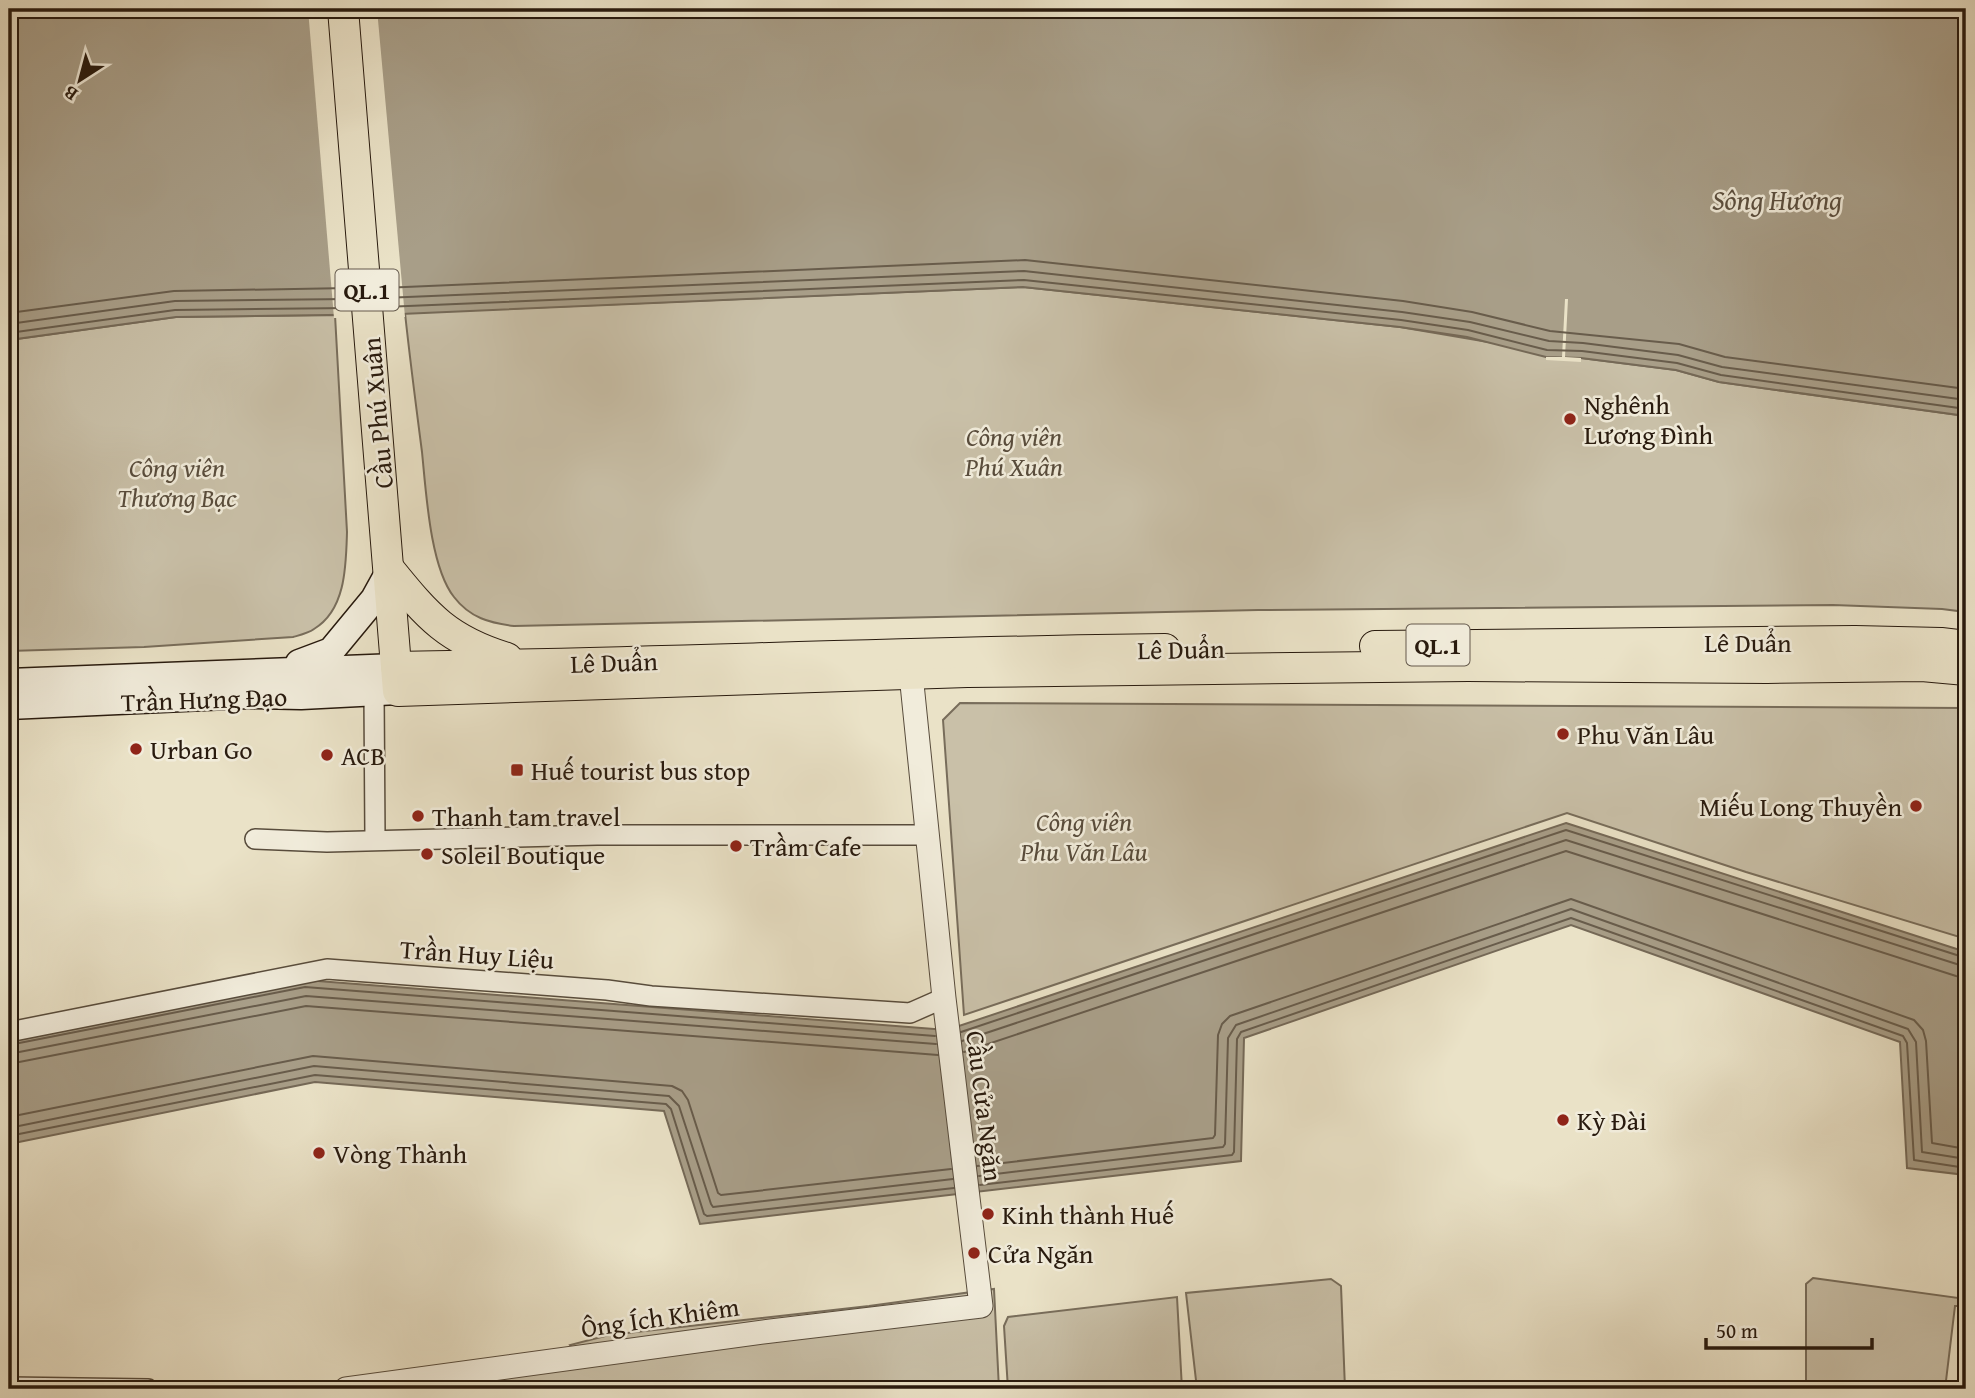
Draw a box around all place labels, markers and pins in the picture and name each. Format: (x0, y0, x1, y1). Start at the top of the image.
place label: Nghênh Lương Đình (1584, 385, 1714, 454)
marker: Nghênh Lương Đình (1562, 411, 1578, 427)
place label: Phu Văn Lâu (1577, 715, 1714, 754)
marker: Phu Văn Lâu (1555, 726, 1571, 742)
place label: Urban Go (150, 730, 253, 769)
place label: ACB (341, 736, 385, 775)
marker: Urban Go (128, 741, 144, 757)
marker: ACB (319, 747, 335, 763)
place label: Huế tourist bus stop (531, 751, 750, 790)
marker: Huế tourist bus stop (509, 762, 525, 778)
place label: Miếu Long Thuyền (1699, 787, 1902, 826)
place label: Thanh tam travel (432, 797, 620, 836)
marker: Miếu Long Thuyền (1908, 798, 1924, 814)
marker: Thanh tam travel (410, 808, 426, 824)
place label: Trầm Cafe (750, 827, 862, 866)
place label: Soleil Boutique (441, 835, 605, 874)
marker: Trầm Cafe (728, 838, 744, 854)
marker: Soleil Boutique (419, 846, 435, 862)
place label: Kỳ Đài (1577, 1101, 1646, 1140)
marker: Kỳ Đài (1555, 1112, 1571, 1128)
place label: Vòng Thành (333, 1134, 468, 1173)
marker: Vòng Thành (311, 1145, 327, 1161)
place label: Kinh thành Huế (1002, 1195, 1174, 1234)
marker: Kinh thành Huế (980, 1206, 996, 1222)
place label: Cửa Ngăn (988, 1234, 1094, 1273)
marker: Cửa Ngăn (966, 1245, 982, 1261)

